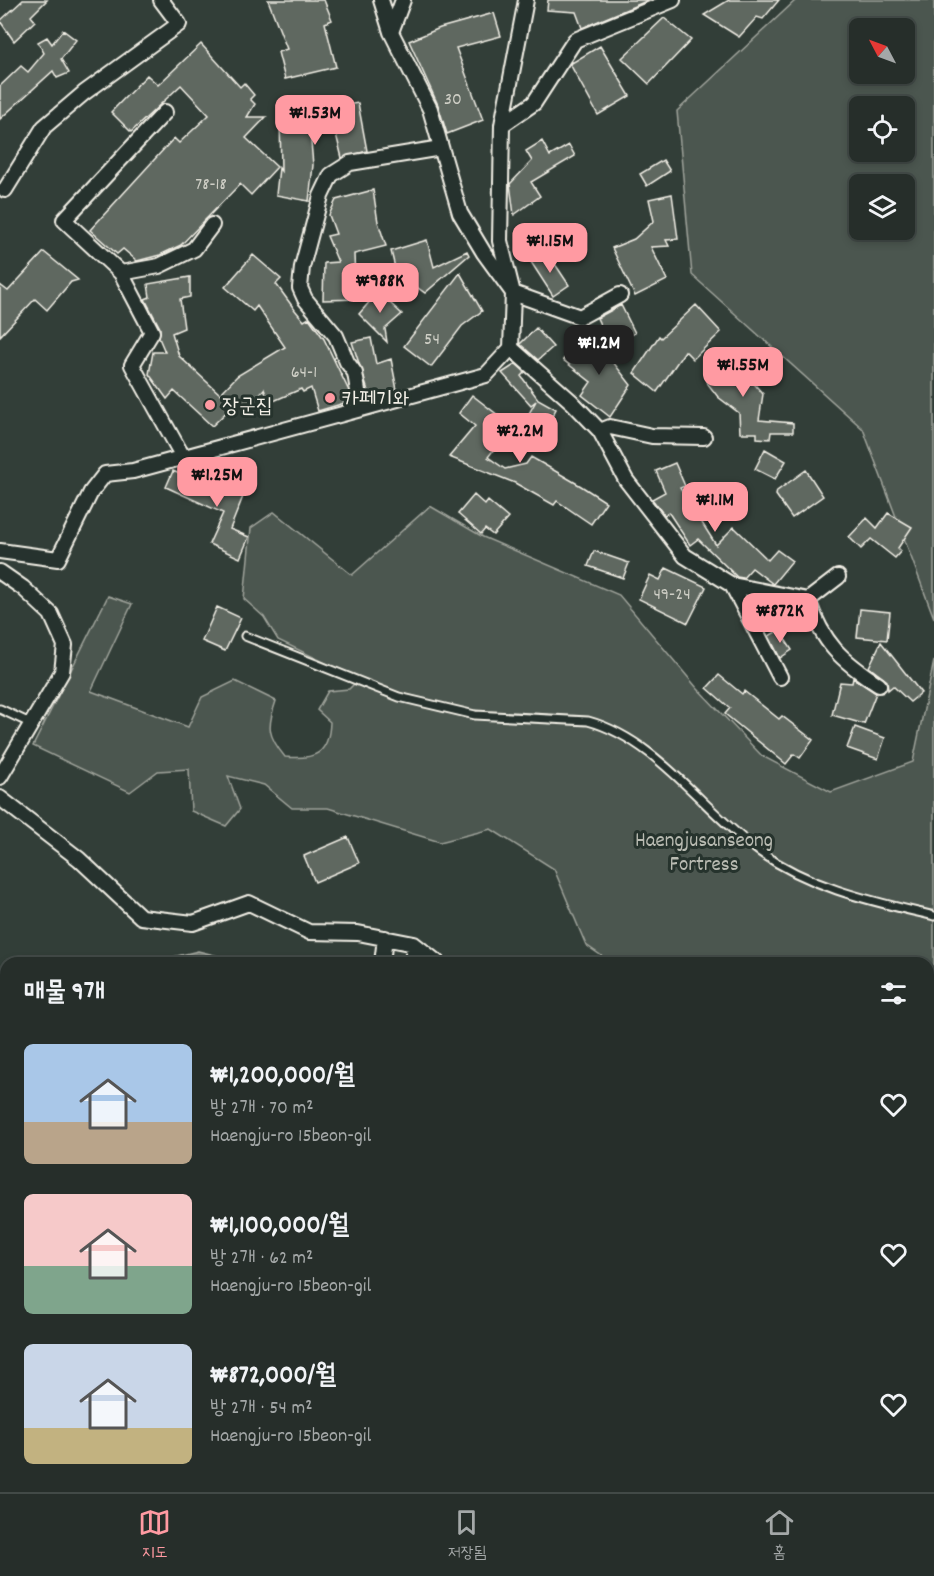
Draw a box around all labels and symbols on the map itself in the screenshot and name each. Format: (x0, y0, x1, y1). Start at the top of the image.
north arrow (849, 18, 915, 84)
house number: 30 (444, 88, 462, 113)
pin: ₩1.53M (266, 95, 364, 146)
house number: 78-18 (195, 173, 227, 198)
pin: ₩1.15M (501, 223, 599, 274)
pin: ₩988K (338, 263, 422, 314)
pin: ₩1.2M (557, 325, 641, 376)
house number: 54 (424, 328, 440, 353)
pin: ₩1.55M (694, 347, 792, 398)
house number: 64-1 (291, 361, 317, 386)
place label: 카페기와 (342, 386, 410, 416)
marker: 카페기와 (323, 391, 337, 405)
place label: 장군집 (222, 393, 273, 423)
marker: 장군집 (203, 398, 217, 412)
pin: ₩2.2M (478, 413, 562, 464)
pin: ₩1.25M (168, 457, 266, 508)
pin: ₩1.1M (673, 482, 757, 533)
house number: 49-24 (653, 583, 691, 608)
pin: ₩872K (738, 593, 822, 644)
park label: Haengjusanseong Fortress (635, 827, 773, 881)

